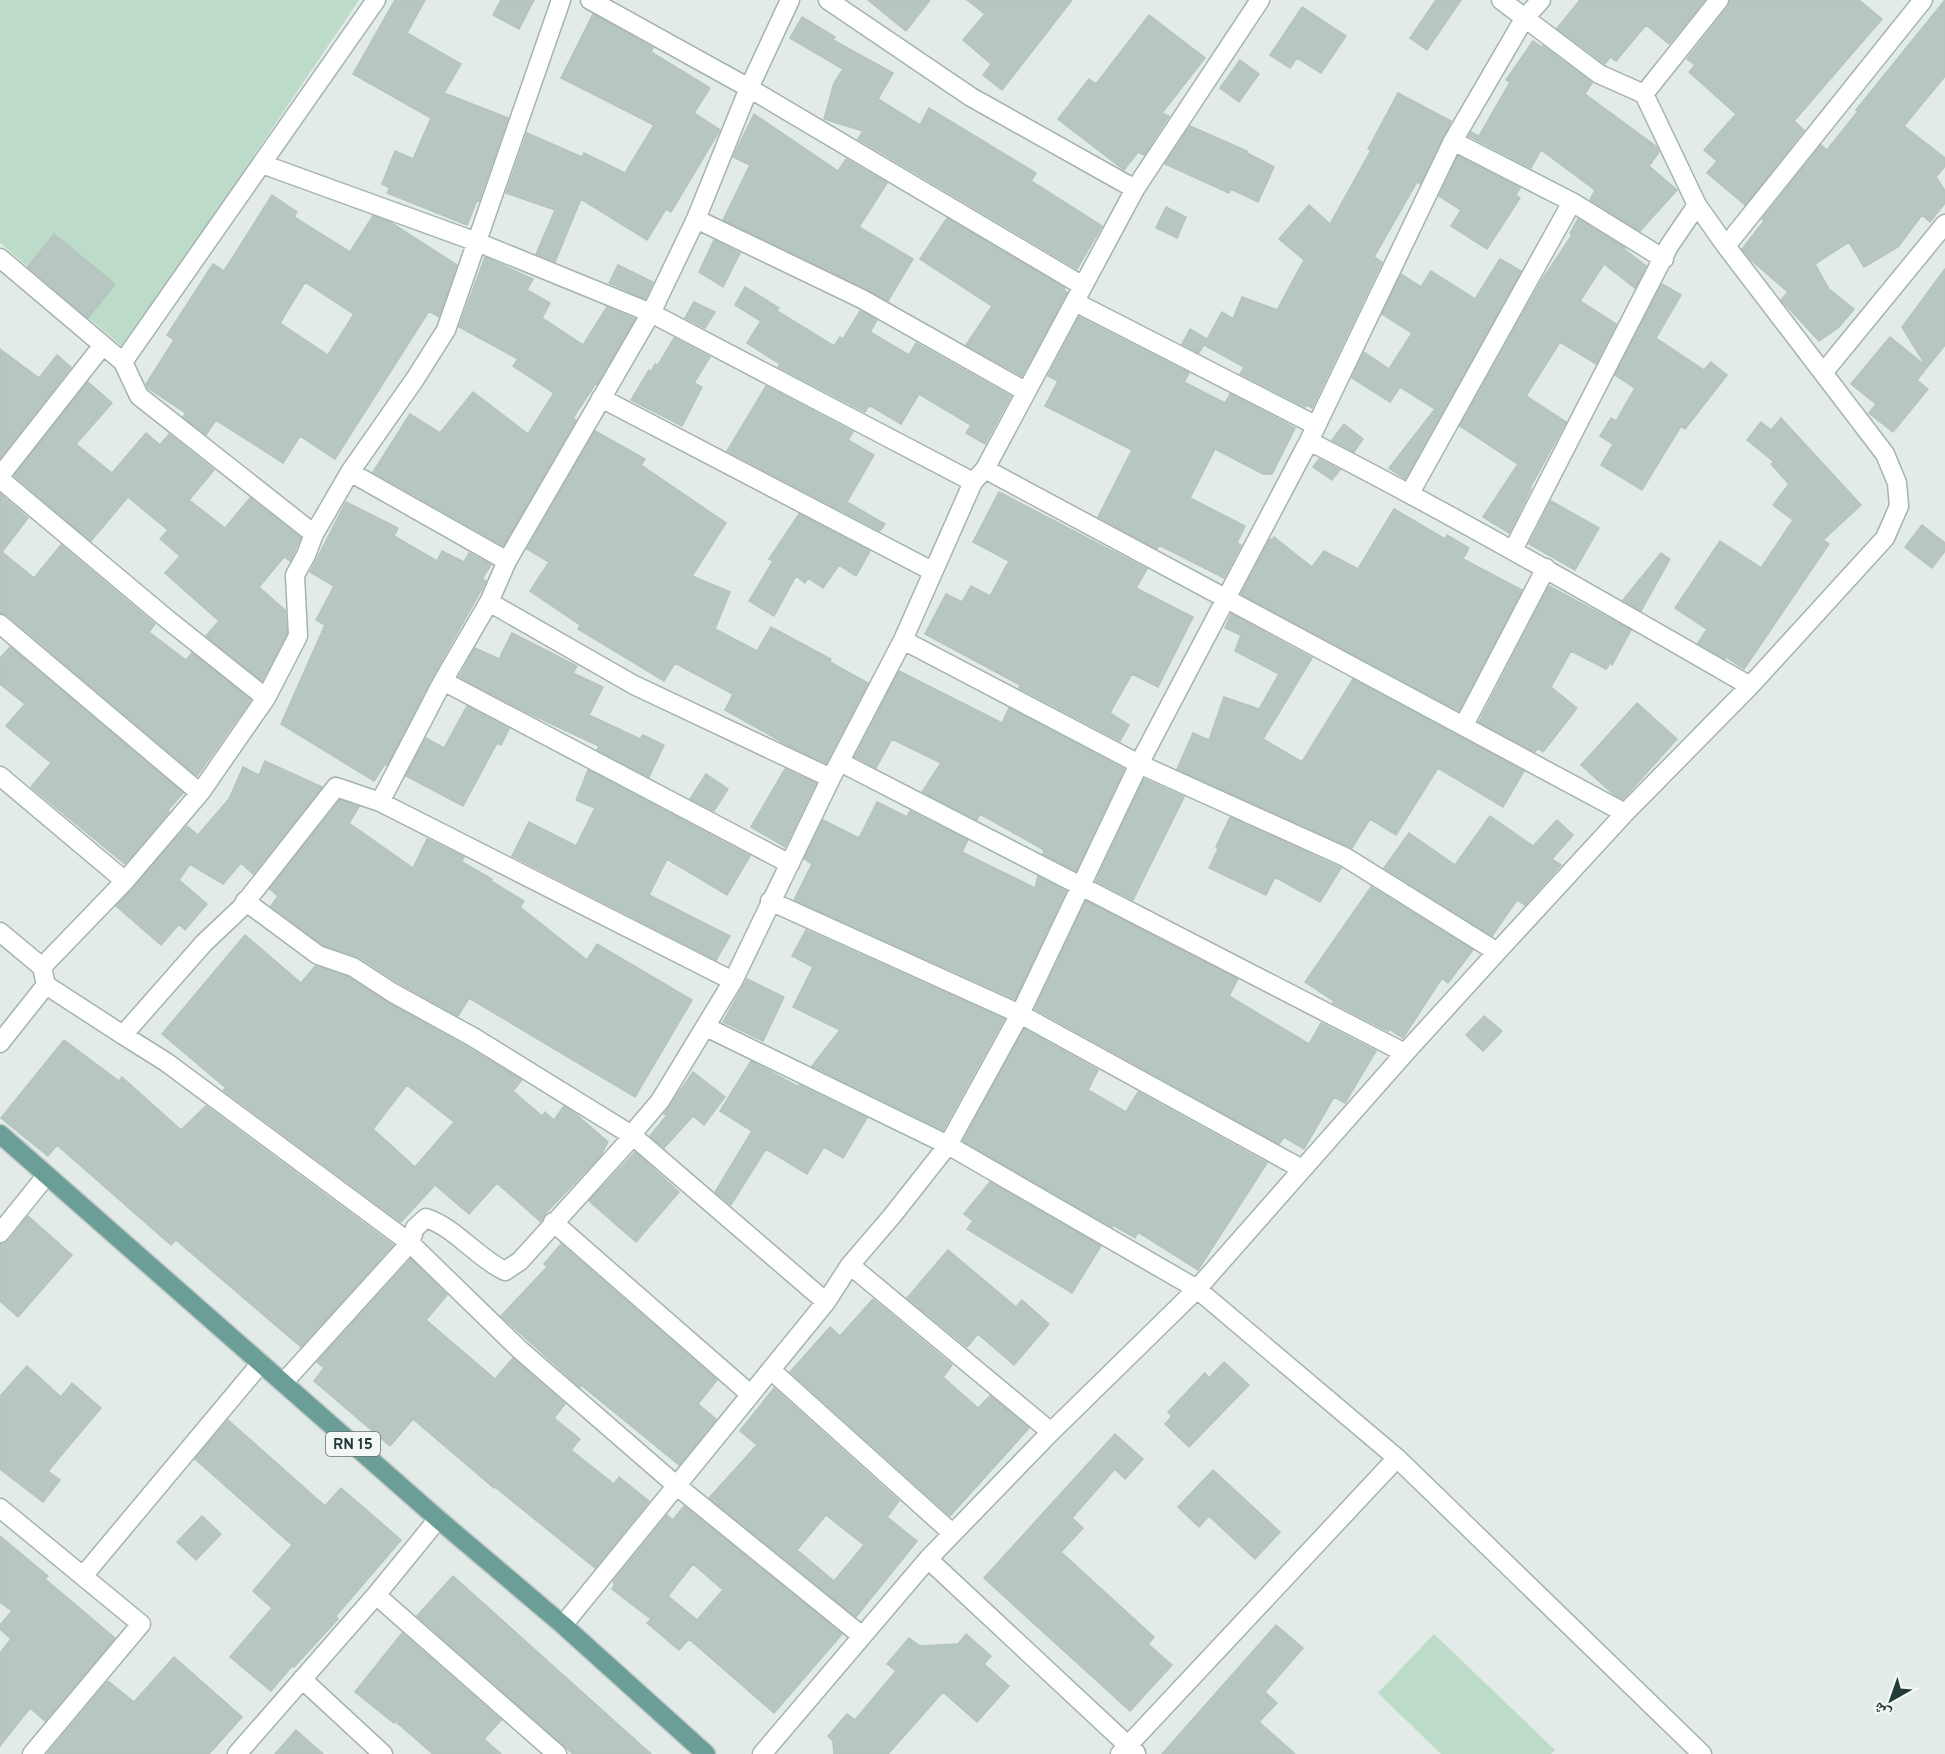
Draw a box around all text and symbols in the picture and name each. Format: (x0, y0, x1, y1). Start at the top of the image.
road number: RN 15 (326, 1432, 380, 1456)
north arrow (1861, 1670, 1921, 1730)
text: ش (1870, 1697, 1896, 1723)

